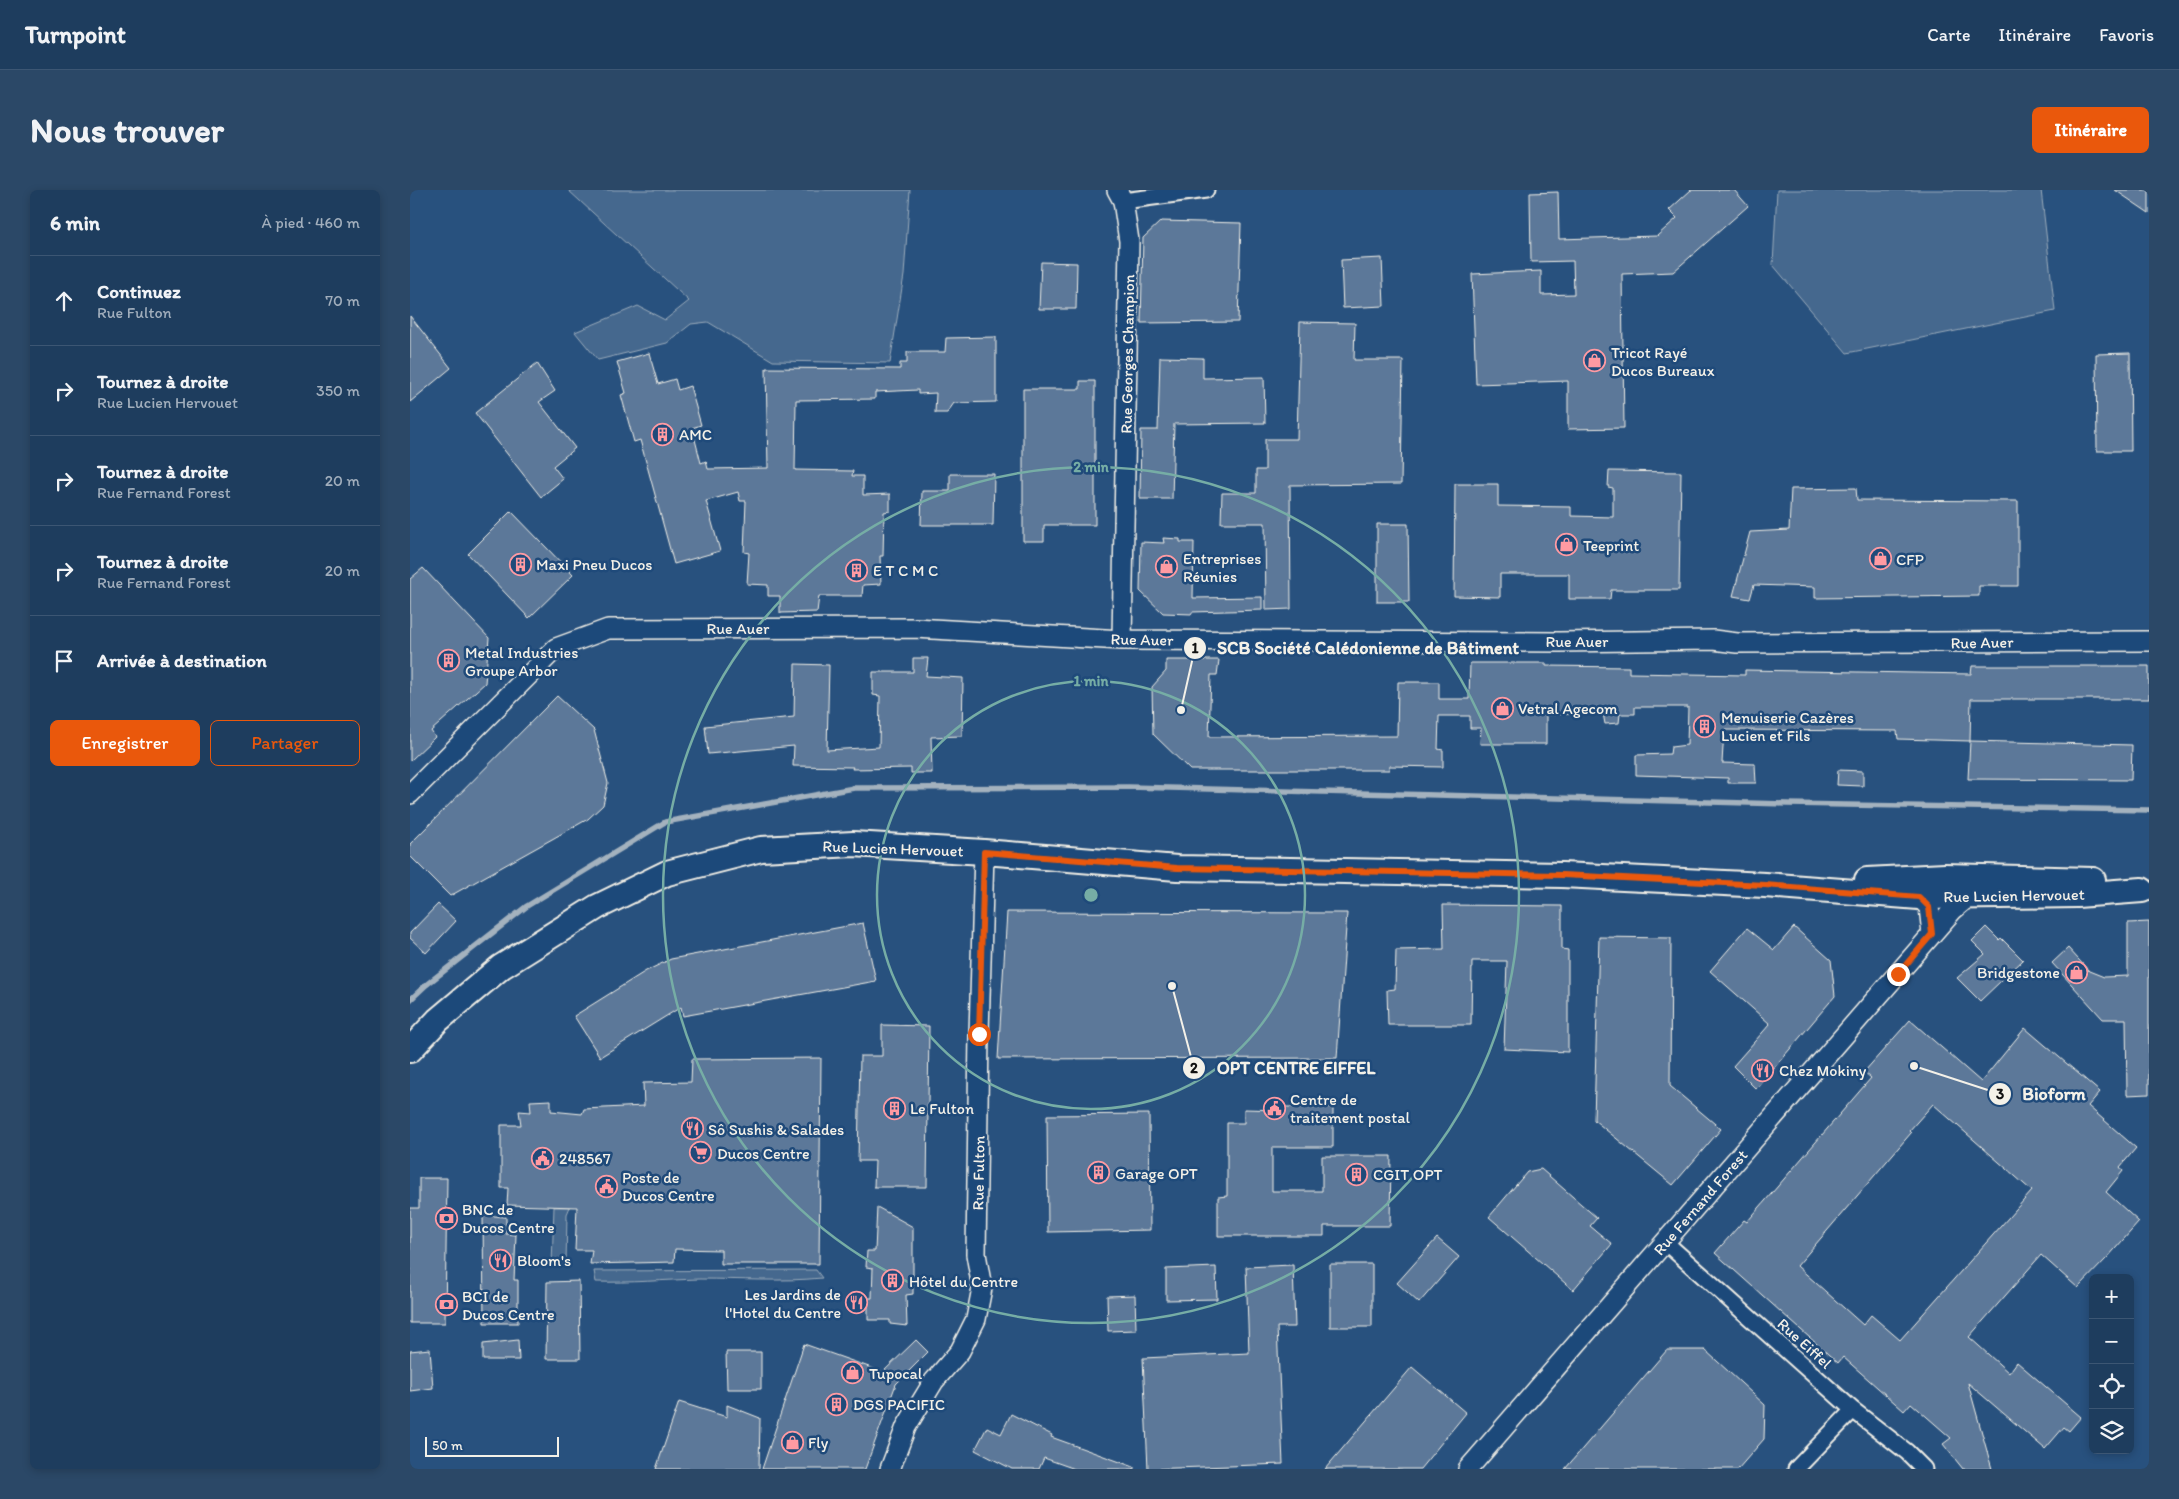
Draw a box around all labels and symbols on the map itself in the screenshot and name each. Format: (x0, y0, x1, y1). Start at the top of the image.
street label: Rue Georges Champion (1117, 274, 1138, 434)
place label: Tricot Rayé Ducos Bureaux (1611, 343, 1715, 380)
shop icon: Tricot Rayé Ducos Bureaux (1583, 349, 1607, 373)
building icon: AMC (651, 422, 675, 446)
place label: AMC (679, 425, 712, 444)
text: 2 min (1073, 458, 1110, 476)
shop icon: Teeprint (1555, 533, 1579, 557)
place label: Teeprint (1583, 536, 1639, 555)
shop icon: CFP (1868, 547, 1892, 571)
place label: Entreprises Réunies (1183, 549, 1261, 586)
place label: CFP (1896, 550, 1924, 569)
building icon: Maxi Pneu Ducos (508, 552, 532, 576)
place label: Maxi Pneu Ducos (536, 555, 652, 574)
shop icon: Entreprises Réunies (1155, 555, 1179, 579)
building icon: E T C M C (845, 558, 869, 582)
place label: E T C M C (873, 561, 938, 580)
street label: Rue Auer (707, 619, 770, 638)
street label: Rue Auer (1110, 629, 1174, 650)
callout: SCB Société Calédonienne de Bâtiment (1182, 632, 1529, 665)
street label: Rue Auer (1546, 632, 1609, 651)
street label: Rue Auer (1950, 632, 2014, 653)
text: SCB Société Calédonienne de Bâtiment (1217, 637, 1519, 659)
text: 1 (1192, 639, 1199, 657)
place label: Metal Industries Groupe Arbor (465, 643, 578, 680)
building icon: Metal Industries Groupe Arbor (437, 649, 461, 673)
text: 1 min (1074, 672, 1109, 690)
shop icon: Vetral Agecom (1490, 696, 1514, 720)
place label: Vetral Agecom (1518, 699, 1618, 718)
place label: Menuiserie Cazères Lucien et Fils (1721, 708, 1854, 745)
building icon: Menuiserie Cazères Lucien et Fils (1693, 714, 1717, 738)
street label: Rue Lucien Hervouet (822, 837, 964, 860)
street label: Rue Lucien Hervouet (1943, 885, 2085, 906)
centre of rings (1082, 886, 1100, 904)
shop icon: Bridgestone (2064, 960, 2088, 984)
route end (1887, 963, 1910, 986)
place label: Bridgestone (1977, 963, 2060, 982)
route start (968, 1023, 991, 1046)
callout: OPT CENTRE EIFFEL (1181, 1051, 1385, 1084)
text: OPT CENTRE EIFFEL (1217, 1057, 1376, 1079)
restaurant icon: Chez Mokiny (1751, 1058, 1775, 1082)
text: 2 (1190, 1059, 1198, 1077)
place label: Chez Mokiny (1779, 1061, 1867, 1080)
callout: Bioform (1988, 1077, 2096, 1110)
text: Bioform (2022, 1083, 2086, 1105)
text: 3 (1996, 1085, 2004, 1103)
place label: Centre de traitement postal (1290, 1090, 1410, 1127)
building icon: Le Fulton (882, 1096, 906, 1120)
public building icon: Centre de traitement postal (1262, 1096, 1286, 1120)
place label: Le Fulton (910, 1099, 974, 1118)
restaurant icon: Sô Sushis & Salades (680, 1117, 704, 1141)
place label: Sô Sushis & Salades (708, 1120, 844, 1139)
street label: Rue Fulton (968, 1136, 989, 1211)
supermarket icon: Ducos Centre (689, 1141, 713, 1165)
place label: Ducos Centre (717, 1144, 810, 1163)
public building icon: 248567 (531, 1146, 555, 1170)
street label: Rue Fernand Forest (1649, 1146, 1751, 1259)
place label: 248567 (559, 1149, 611, 1168)
building icon: Garage OPT (1087, 1161, 1111, 1185)
building icon: CGIT OPT (1345, 1162, 1369, 1186)
place label: Garage OPT (1115, 1164, 1198, 1183)
place label: CGIT OPT (1373, 1165, 1443, 1184)
place label: Poste de Ducos Centre (622, 1168, 715, 1205)
public building icon: Poste de Ducos Centre (594, 1174, 618, 1198)
place label: BNC de Ducos Centre (462, 1200, 555, 1237)
bank icon: BNC de Ducos Centre (434, 1206, 458, 1230)
restaurant icon: Bloom's (489, 1248, 513, 1272)
place label: Bloom's (517, 1251, 571, 1270)
building icon: Hôtel du Centre (881, 1269, 905, 1293)
place label: Hôtel du Centre (909, 1272, 1018, 1291)
place label: Les Jardins de l'Hotel du Centre (725, 1285, 841, 1322)
place label: BCI de Ducos Centre (462, 1287, 555, 1324)
restaurant icon: Les Jardins de l'Hotel du Centre (845, 1291, 869, 1315)
bank icon: BCI de Ducos Centre (434, 1293, 458, 1317)
street label: Rue Eiffel (1774, 1314, 1836, 1373)
shop icon: Tupocal (841, 1361, 865, 1385)
place label: Tupocal (869, 1364, 923, 1383)
building icon: DGS PACIFIC (825, 1392, 849, 1416)
place label: DGS PACIFIC (853, 1395, 945, 1414)
shop icon: Fly (780, 1430, 804, 1454)
place label: Fly (808, 1433, 829, 1452)
scale bar (425, 1434, 559, 1457)

